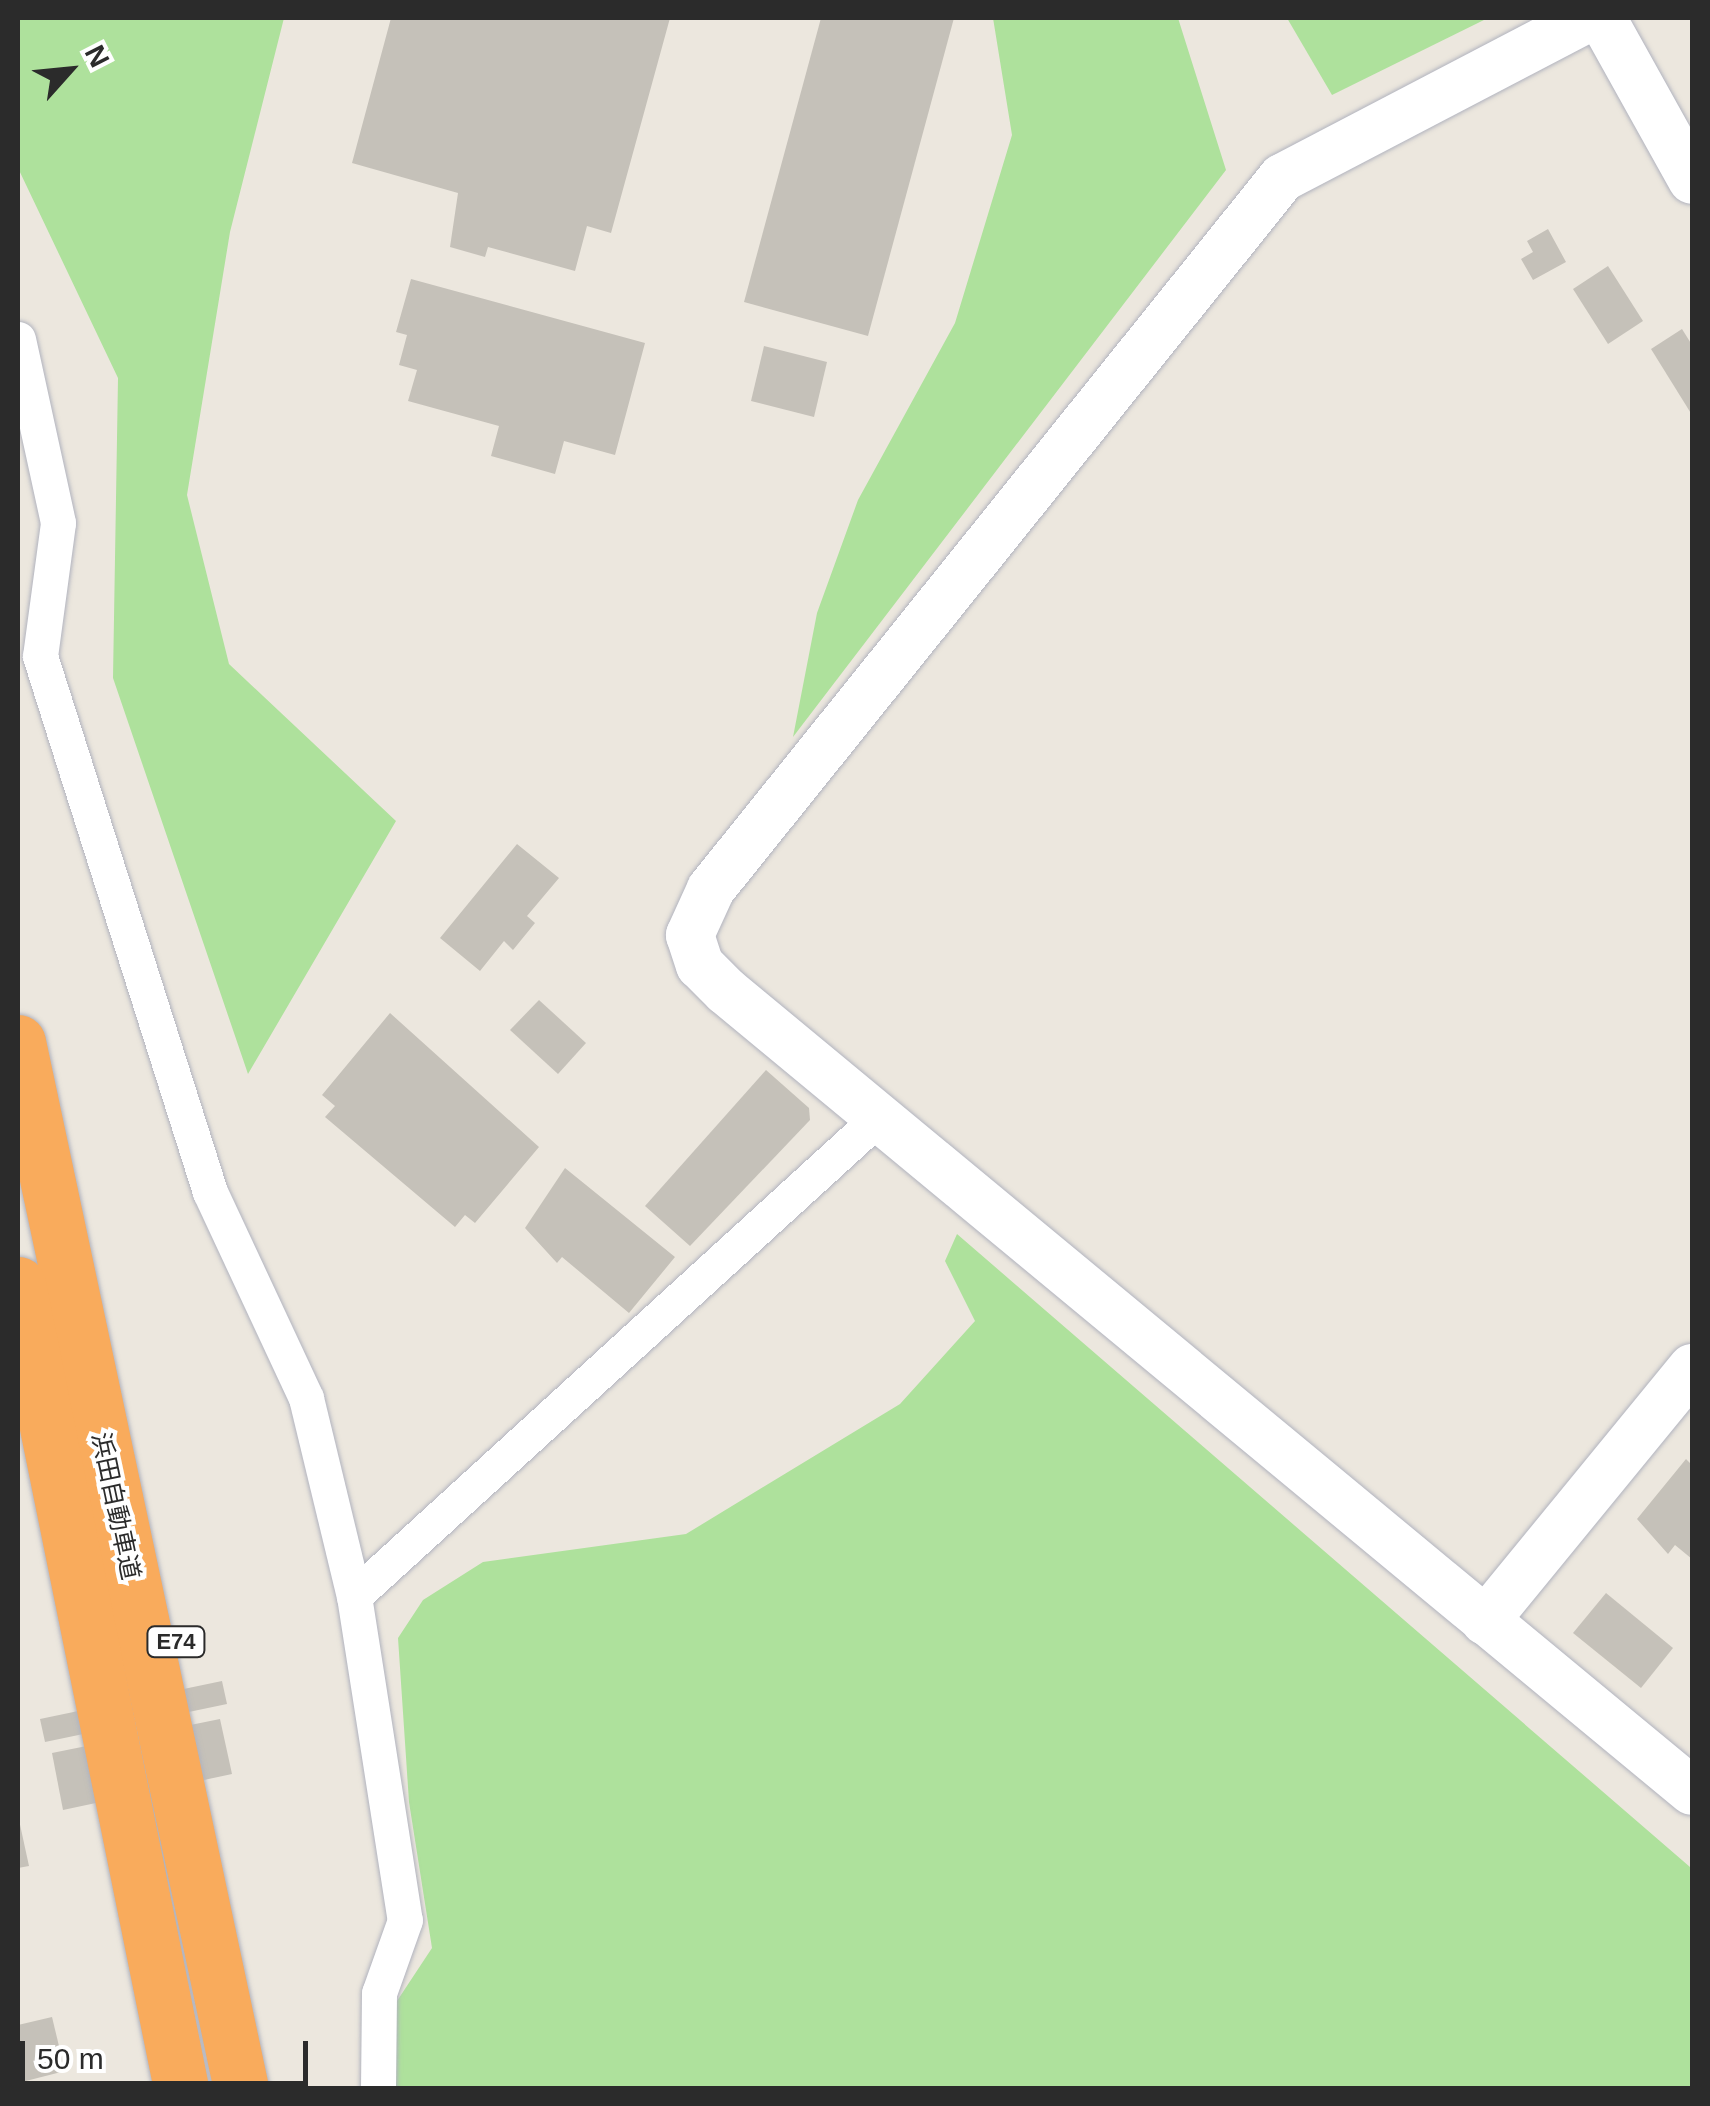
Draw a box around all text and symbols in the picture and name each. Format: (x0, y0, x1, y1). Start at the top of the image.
north arrow (20, 20, 120, 120)
text: N (79, 40, 116, 72)
street label: 浜田自動車道 (86, 1430, 146, 1582)
road number: E74 (146, 1625, 206, 1659)
scale bar (25, 2021, 312, 2083)
text: 50 m (37, 2042, 104, 2075)

